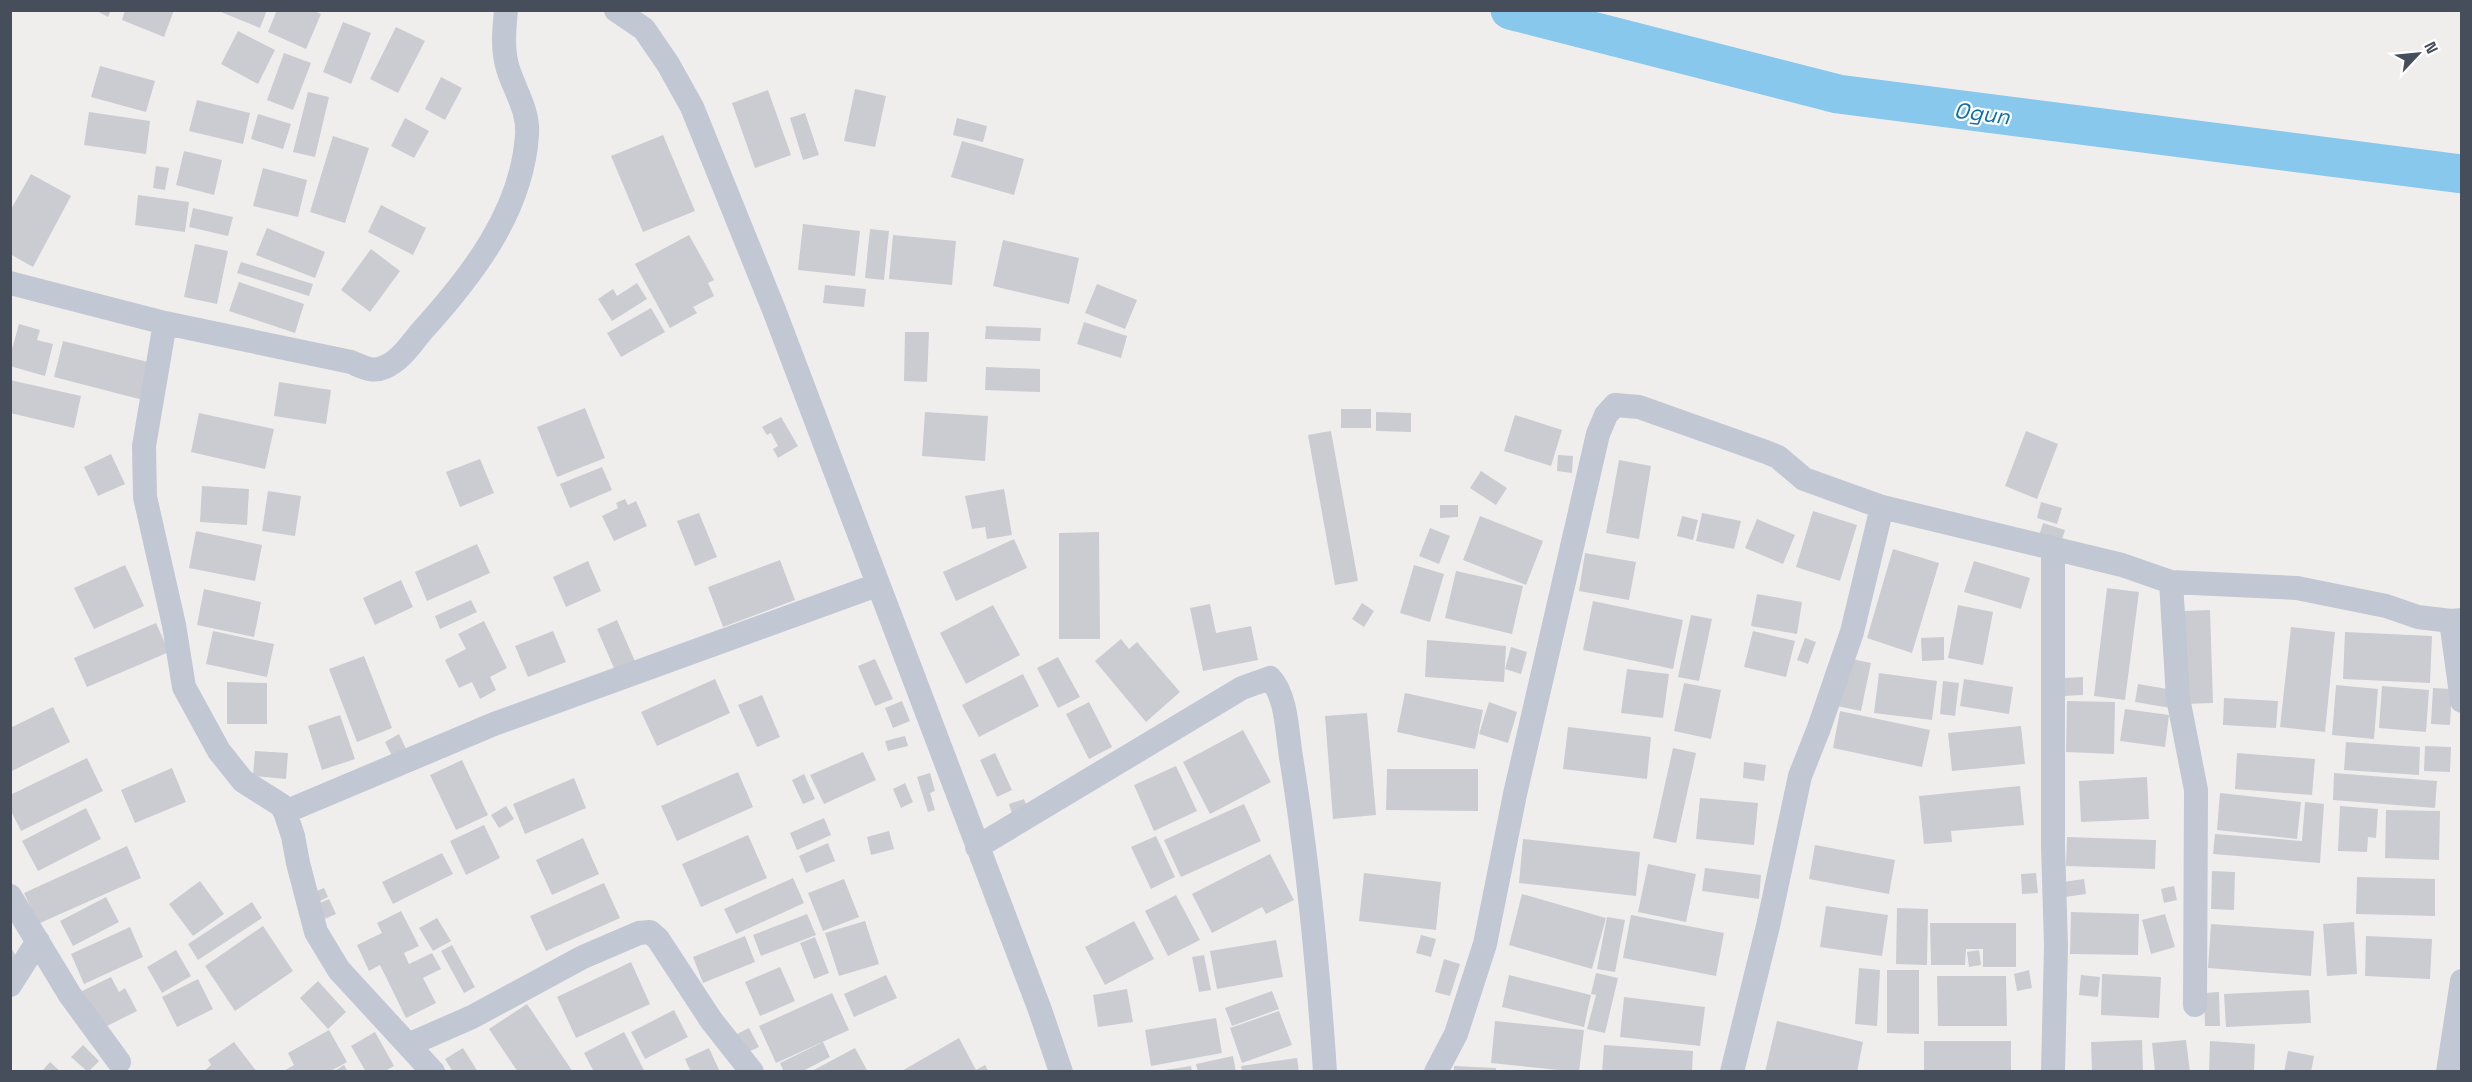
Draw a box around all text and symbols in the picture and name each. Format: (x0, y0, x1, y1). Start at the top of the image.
north arrow (2388, 24, 2448, 84)
text: N (2419, 38, 2443, 57)
water label: Ogun (1953, 96, 2012, 130)

